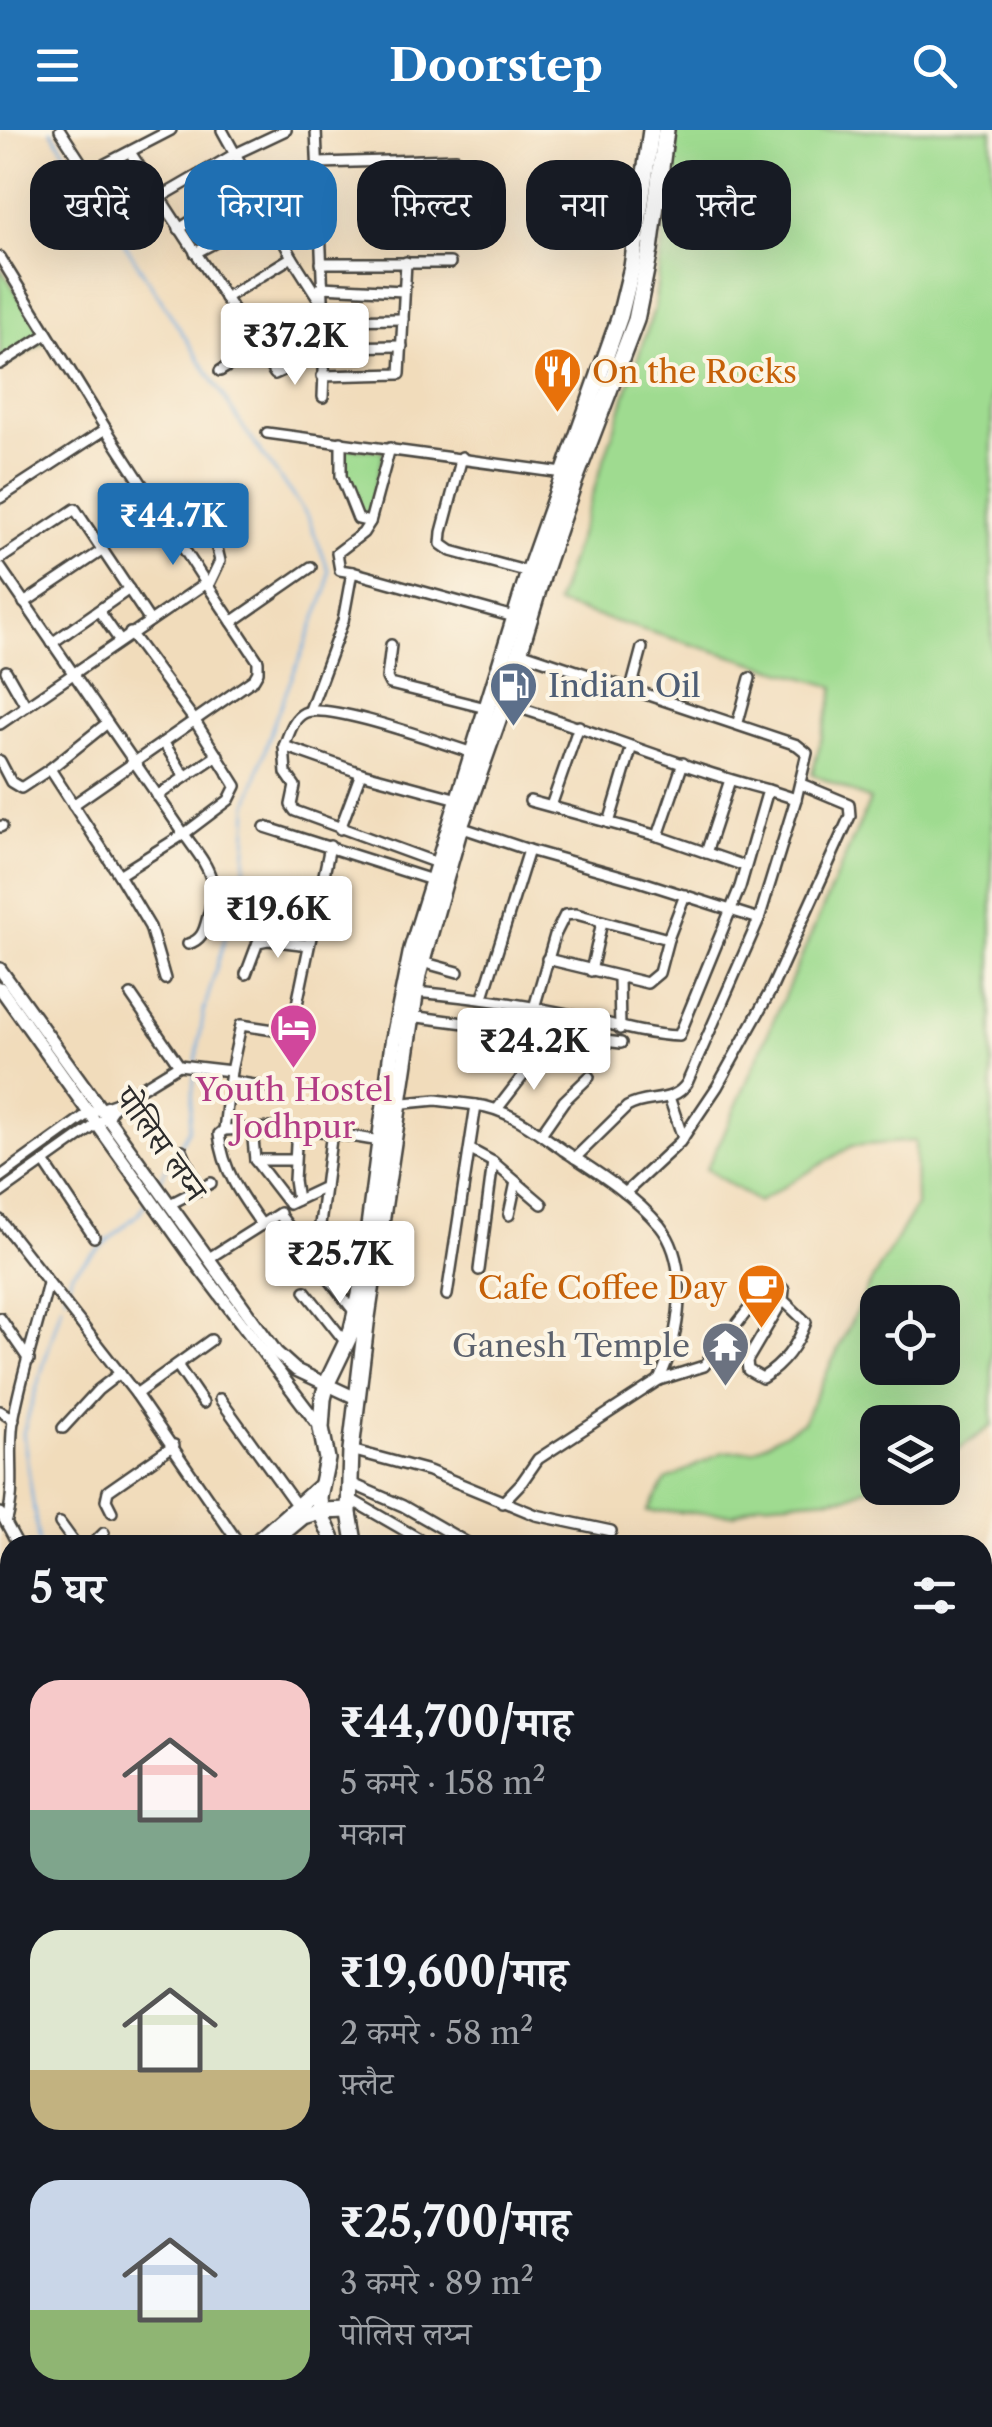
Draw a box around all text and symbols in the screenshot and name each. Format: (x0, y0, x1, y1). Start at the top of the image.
text: Doorstep (389, 37, 603, 93)
icon: menu (30, 38, 85, 93)
icon: search (907, 38, 962, 93)
chip: खरीदें (30, 160, 164, 250)
chip: किराया (184, 160, 337, 250)
chip: फ़िल्टर (357, 160, 506, 250)
chip: नया (526, 160, 642, 250)
chip: फ़्लैट (662, 160, 791, 250)
pin: ₹37.2K (214, 303, 376, 388)
text: ₹37.2K (243, 316, 347, 355)
restaurant icon: On the Rocks (531, 346, 583, 414)
place label: On the Rocks (592, 352, 797, 391)
pin: ₹44.7K (92, 483, 254, 568)
text: ₹44.7K (120, 496, 226, 535)
fuel station icon: Indian Oil (487, 660, 539, 728)
place label: Indian Oil (548, 666, 701, 705)
pin: ₹19.6K (197, 876, 359, 961)
text: ₹19.6K (226, 889, 330, 928)
hotel icon: Youth Hostel Jodhpur (268, 1002, 320, 1070)
pin: ₹24.2K (453, 1008, 615, 1093)
text: ₹24.2K (479, 1021, 589, 1060)
place label: Youth Hostel Jodhpur (195, 1070, 393, 1146)
street label: पोलिस लय्न (106, 1077, 217, 1210)
pin: ₹25.7K (259, 1221, 421, 1306)
text: ₹25.7K (287, 1234, 393, 1273)
cafe icon: Cafe Coffee Day (736, 1262, 788, 1330)
place label: Cafe Coffee Day (478, 1268, 728, 1307)
map controls (860, 1285, 960, 1505)
button: locate (860, 1285, 960, 1385)
temple icon: Ganesh Temple (699, 1320, 751, 1388)
place label: Ganesh Temple (452, 1326, 690, 1365)
button: layers (860, 1405, 960, 1505)
text: 5 घर (30, 1562, 105, 1614)
icon: filters (907, 1568, 962, 1623)
text: ₹44,700/माह (340, 1696, 572, 1748)
icon: home (110, 1720, 230, 1840)
text: 5 कमरे · 158 m² (340, 1763, 546, 1802)
text: मकान (340, 1814, 405, 1853)
text: ₹19,600/माह (340, 1946, 568, 1998)
icon: home (110, 1970, 230, 2090)
text: 2 कमरे · 58 m² (340, 2013, 533, 2052)
text: फ़्लैट (340, 2064, 393, 2103)
text: ₹25,700/माह (340, 2196, 570, 2248)
icon: home (110, 2220, 230, 2340)
text: 3 कमरे · 89 m² (340, 2263, 534, 2302)
text: पोलिस लय्न (340, 2314, 471, 2353)

